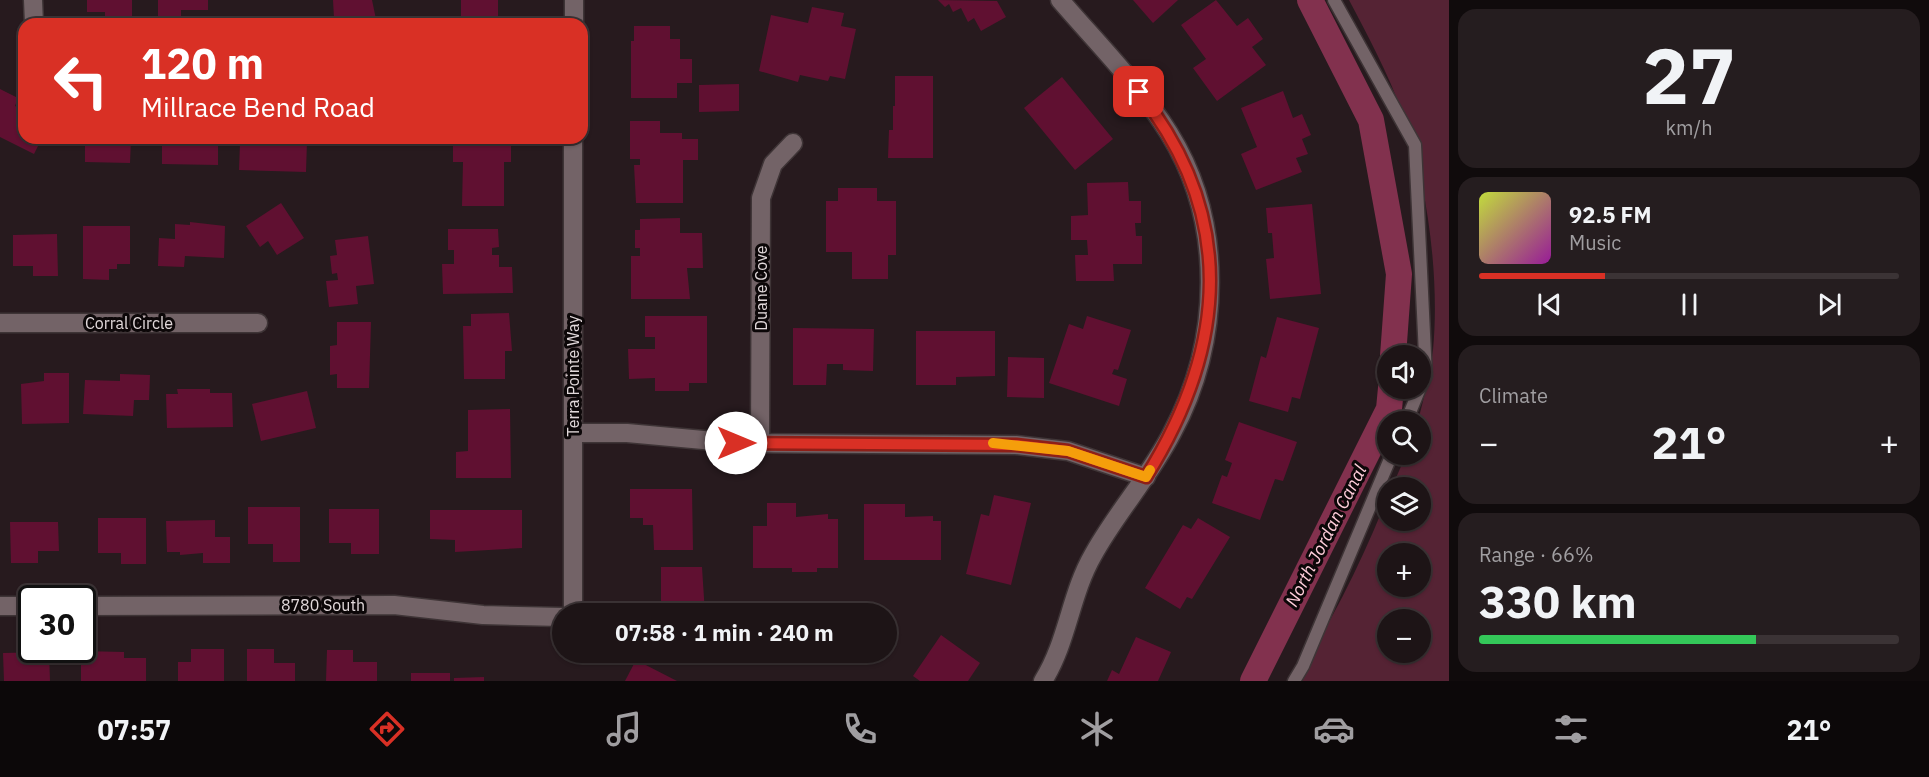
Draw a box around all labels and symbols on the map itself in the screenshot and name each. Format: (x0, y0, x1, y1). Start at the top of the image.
pin (1113, 66, 1164, 117)
street label: Duane Cove (751, 245, 771, 331)
street label: Corral Circle (85, 313, 173, 333)
street label: Terra Pointe Way (563, 315, 583, 436)
position arrow (704, 411, 768, 475)
water label: North Jordan Canal (1280, 461, 1371, 611)
speed limit sign: 30 (18, 585, 96, 663)
street label: 8780 South (281, 595, 365, 615)

